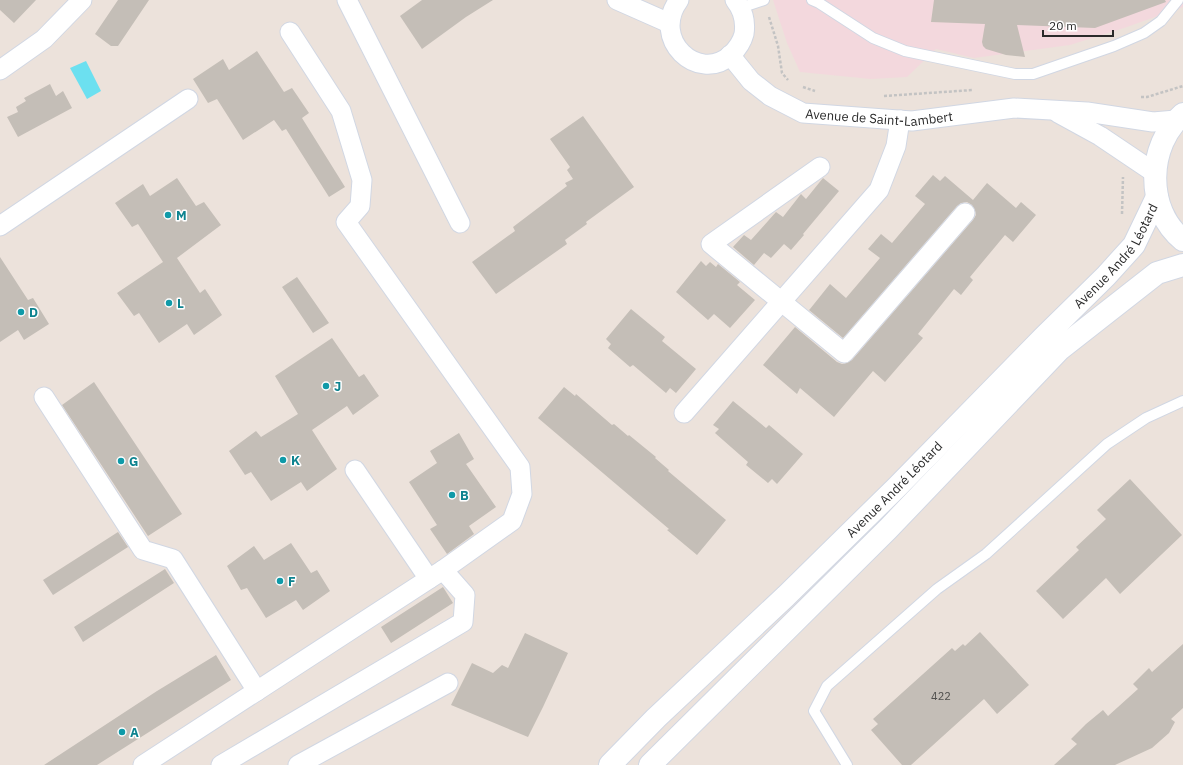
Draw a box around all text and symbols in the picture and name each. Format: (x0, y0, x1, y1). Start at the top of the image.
scale bar (1043, 12, 1113, 38)
text: 20 m (1049, 18, 1077, 33)
street label: Avenue de Saint-Lambert (805, 105, 954, 130)
street label: Avenue André Léotard (1070, 201, 1162, 312)
place label: M (176, 207, 187, 224)
marker: M (163, 210, 173, 220)
place label: L (177, 295, 184, 312)
marker: L (164, 298, 174, 308)
place label: D (29, 304, 38, 321)
marker: D (16, 307, 26, 317)
place label: J (334, 378, 341, 395)
marker: J (321, 381, 331, 391)
street label: Avenue André Léotard (843, 438, 946, 541)
place label: K (291, 452, 300, 469)
place label: G (129, 453, 138, 470)
marker: K (278, 455, 288, 465)
marker: G (116, 456, 126, 466)
place label: B (460, 487, 469, 504)
marker: B (447, 490, 457, 500)
place label: F (288, 573, 296, 590)
marker: F (275, 576, 285, 586)
house number: 422 (931, 689, 951, 703)
place label: A (130, 724, 139, 741)
marker: A (117, 727, 127, 737)

